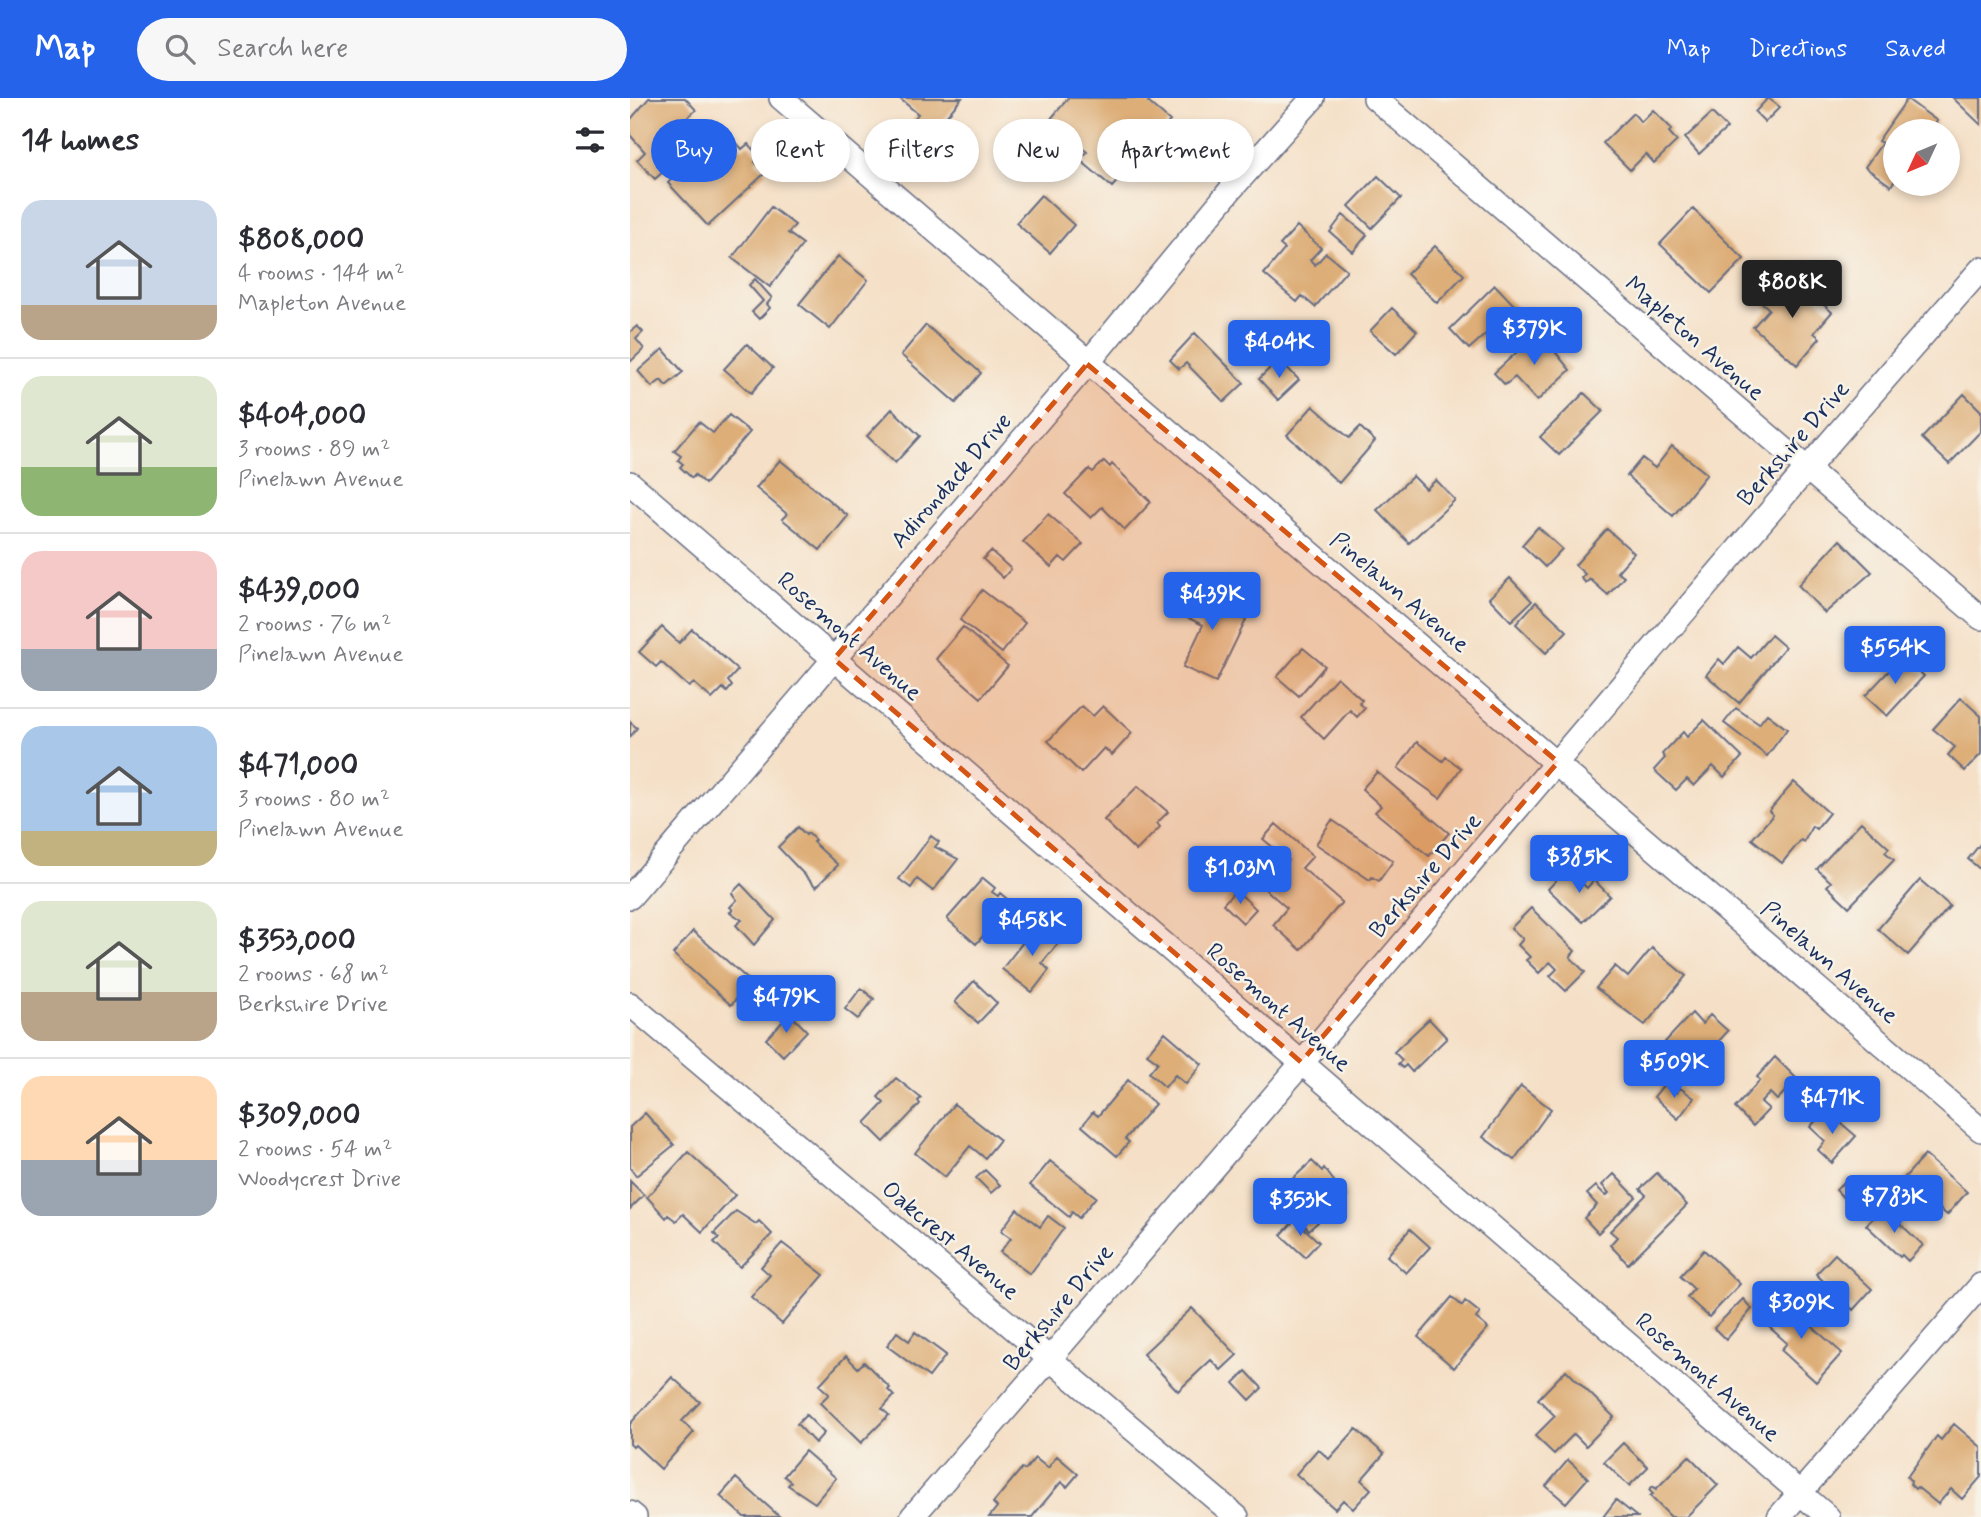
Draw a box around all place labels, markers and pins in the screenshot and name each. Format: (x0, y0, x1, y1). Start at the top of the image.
pin: $808K (1743, 260, 1841, 320)
pin: $379K (1485, 308, 1583, 367)
pin: $404K (1230, 320, 1328, 380)
pin: $439K (1163, 573, 1261, 632)
pin: $554K (1846, 626, 1944, 686)
pin: $385K (1530, 836, 1628, 895)
pin: $1.03M (1183, 846, 1297, 906)
pin: $458K (983, 898, 1081, 958)
pin: $479K (737, 976, 835, 1035)
pin: $509K (1625, 1040, 1723, 1100)
pin: $471K (1783, 1076, 1881, 1136)
pin: $783K (1845, 1176, 1943, 1235)
pin: $353K (1251, 1178, 1349, 1238)
pin: $309K (1752, 1282, 1850, 1341)

